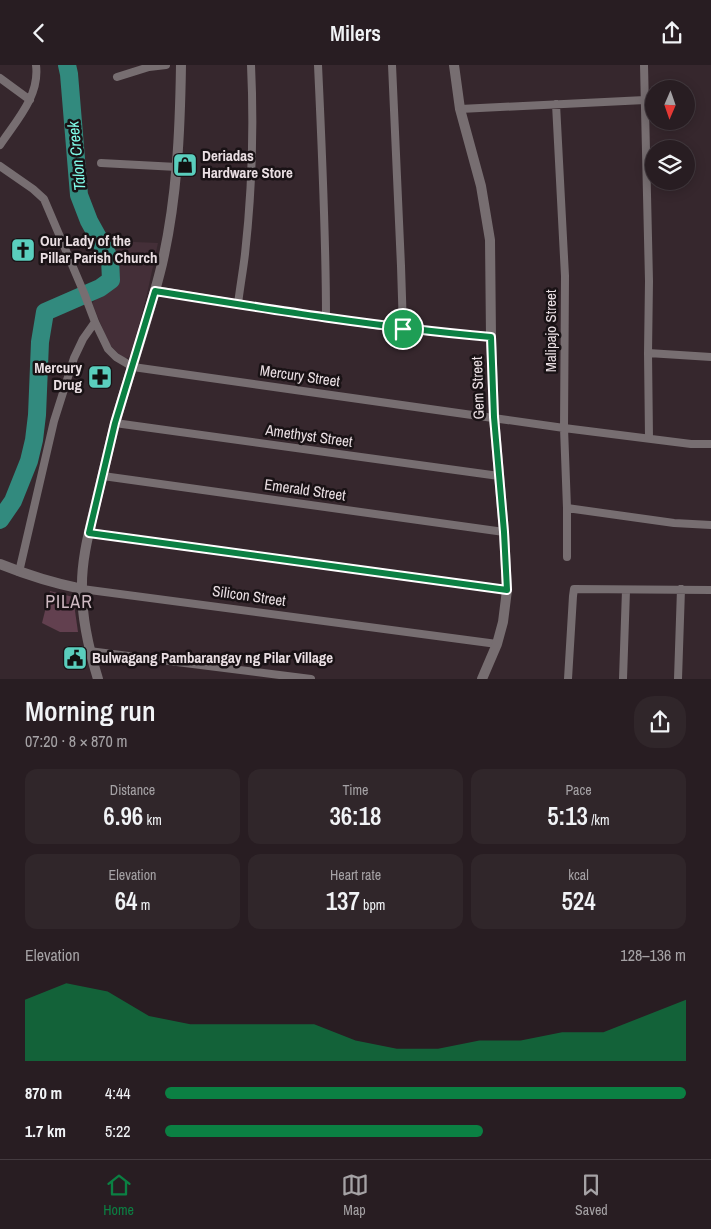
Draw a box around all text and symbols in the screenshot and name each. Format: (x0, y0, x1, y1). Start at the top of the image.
text: Milers (330, 18, 381, 48)
icon: back (25, 19, 53, 47)
icon: share (658, 19, 686, 47)
north arrow (645, 80, 695, 130)
map controls (645, 80, 695, 190)
water label: Talon Creek (61, 120, 91, 192)
button: layers (645, 140, 695, 190)
place label: Deriadas Hardware Store (202, 145, 293, 183)
shop icon: Deriadas Hardware Store (172, 152, 198, 178)
place label: Our Lady of the Pillar Parish Church (40, 230, 158, 268)
church icon: Our Lady of the Pillar Parish Church (10, 237, 36, 263)
street label: Malipajo Street (540, 289, 561, 372)
pin (382, 308, 424, 350)
icon: arrive (389, 315, 417, 343)
street label: Gem Street (466, 356, 489, 420)
place label: Mercury Drug (34, 357, 82, 395)
street label: Mercury Street (259, 359, 342, 392)
pharmacy icon: Mercury Drug (87, 364, 113, 390)
street label: Amethyst Street (263, 419, 354, 452)
street label: Emerald Street (263, 473, 348, 506)
street label: Silicon Street (211, 580, 288, 611)
district label: PILAR (45, 589, 93, 614)
public building icon: Bulwagang Pambarangay ng Pilar Village (62, 645, 88, 671)
place label: Bulwagang Pambarangay ng Pilar Village (92, 647, 333, 668)
text: Morning run (25, 692, 156, 730)
button: share (634, 696, 686, 748)
text: 07:20 · 8 × 870 m (25, 730, 128, 752)
text: Distance (110, 781, 155, 799)
text: Time (343, 781, 368, 799)
text: Pace (565, 781, 592, 799)
text: 6.96 (103, 799, 143, 833)
text: 36:18 (329, 799, 382, 833)
text: 5:13 (547, 799, 588, 833)
text: km (143, 811, 162, 829)
text: /km (588, 811, 610, 829)
text: Elevation (109, 866, 156, 884)
text: Heart rate (330, 866, 381, 884)
text: kcal (568, 866, 589, 884)
text: 64 (115, 884, 138, 918)
text: 137 (326, 884, 360, 918)
text: 524 (561, 884, 596, 918)
text: m (138, 896, 150, 914)
text: bpm (360, 896, 385, 914)
text: Elevation (25, 944, 80, 966)
text: 128–136 m (620, 944, 686, 966)
text: 870 m (25, 1082, 62, 1104)
text: 4:44 (105, 1082, 131, 1104)
text: 1.7 km (25, 1120, 66, 1142)
text: 5:22 (105, 1120, 131, 1142)
tab: Home (103, 1171, 134, 1219)
tab: Map (341, 1171, 369, 1219)
tab: Saved (575, 1171, 608, 1219)

